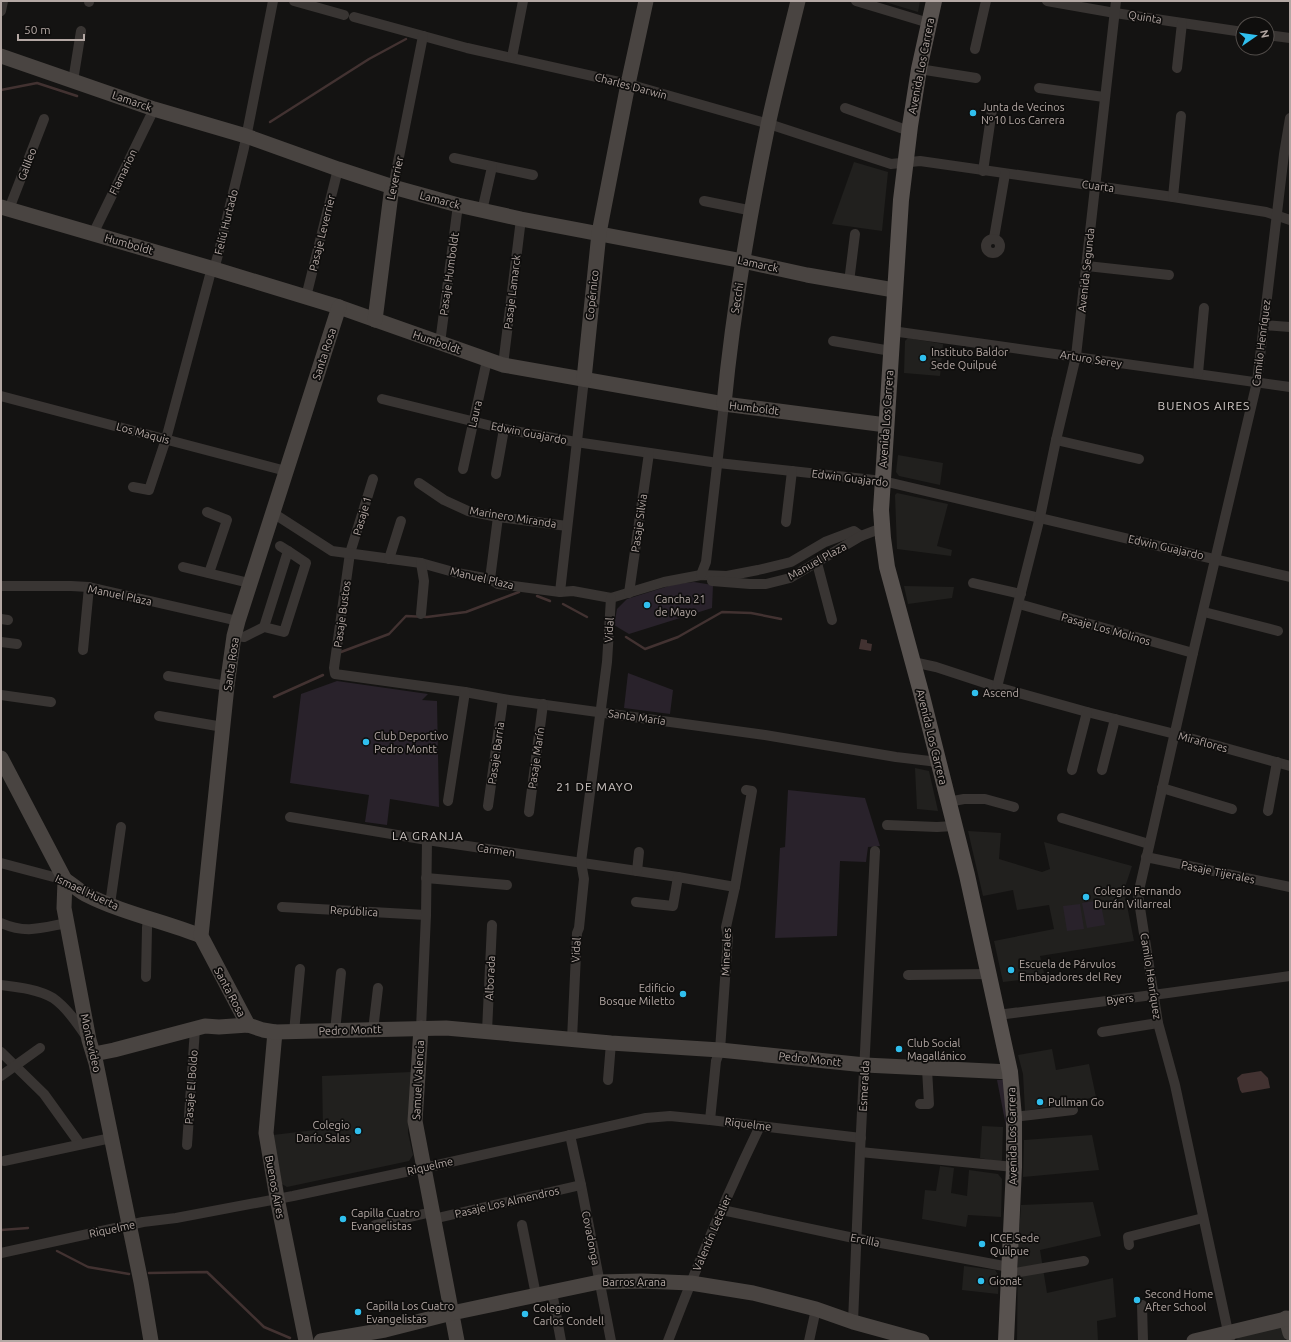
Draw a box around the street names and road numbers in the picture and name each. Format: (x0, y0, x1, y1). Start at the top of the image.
street label: Quinta (1127, 8, 1163, 26)
street label: Avenida Los Carrera (906, 17, 936, 115)
street label: Charles Darwin (594, 71, 668, 101)
street label: Lamarck (111, 89, 154, 114)
street label: Galileo (15, 146, 39, 182)
street label: Flamarion (107, 147, 139, 197)
street label: Leverrier (385, 154, 406, 201)
street label: Cuarta (1081, 178, 1115, 194)
street label: Feliú Hurtado (212, 188, 240, 256)
street label: Lamarck (419, 189, 462, 211)
street label: Pasaje Leverrier (307, 193, 337, 272)
street label: Avenida Segunda (1076, 227, 1096, 313)
street label: Humboldt (103, 231, 155, 257)
street label: Pasaje Humboldt (437, 231, 461, 316)
street label: Pasaje Lamarck (501, 254, 523, 330)
street label: Lamarck (737, 254, 780, 274)
street label: Copérnico (583, 269, 601, 321)
street label: Secchi (729, 282, 745, 314)
street label: Camilo Henríquez (1250, 299, 1272, 387)
street label: Santa Rosa (310, 327, 338, 381)
street label: Humboldt (411, 328, 463, 356)
street label: Arturo Serey (1059, 348, 1123, 370)
street label: Avenida Los Carrera (877, 370, 895, 468)
street label: Laura (466, 399, 484, 429)
street label: Humboldt (728, 399, 780, 417)
street label: Los Maquis (115, 420, 171, 446)
street label: Edwin Guajardo (490, 420, 568, 446)
street label: Edwin Guajardo (811, 467, 889, 489)
street label: Pasaje Silvia (629, 493, 649, 553)
street label: Pasaje 1 (351, 495, 373, 537)
street label: Marinero Miranda (469, 504, 557, 530)
street label: Edwin Guajardo (1127, 532, 1205, 562)
street label: Manuel Plaza (786, 540, 848, 582)
street label: Manuel Plaza (449, 565, 515, 591)
street label: Pasaje Bustos (331, 580, 353, 648)
street label: Manuel Plaza (87, 582, 153, 608)
street label: Pasaje Los Molinos (1060, 611, 1152, 648)
street label: Vidal (602, 617, 616, 643)
street label: Santa Rosa (221, 636, 241, 692)
street label: Avenida Los Carrera (914, 688, 950, 786)
street label: Santa María (607, 707, 667, 727)
street label: Pasaje Barria (486, 721, 506, 785)
street label: Pasaje Marín (526, 726, 546, 790)
street label: Miraflores (1177, 730, 1229, 754)
street label: Carmen (476, 841, 516, 859)
street label: Pasaje Tijerales (1180, 858, 1256, 886)
street label: Ismael Huerta (53, 872, 121, 912)
street label: República (330, 904, 378, 918)
street label: Minerales (719, 928, 733, 976)
street label: Camilo Henríquez (1138, 932, 1164, 1020)
street label: Vidal (569, 937, 583, 963)
street label: Alborada (483, 955, 497, 1001)
street label: Santa Rosa (212, 965, 248, 1019)
street label: Byers (1106, 991, 1134, 1007)
street label: Montevideo (78, 1013, 104, 1073)
street label: Pedro Montt (318, 1023, 382, 1037)
street label: Samuel Valencia (410, 1040, 426, 1120)
street label: Pasaje El Boldo (182, 1049, 200, 1125)
street label: Pedro Montt (778, 1050, 843, 1068)
street label: Esmeralda (857, 1060, 871, 1112)
street label: Avenida Los Carrera (1005, 1087, 1019, 1185)
street label: Riquelme (724, 1115, 772, 1133)
street label: Buenos Aires (263, 1154, 287, 1220)
street label: Riquelme (406, 1155, 454, 1177)
street label: Pasaje Los Almendros (454, 1184, 561, 1220)
street label: Valentín Letelier (691, 1192, 734, 1273)
street label: Covadonga (580, 1210, 602, 1266)
street label: Riquelme (88, 1218, 136, 1240)
street label: Ercilla (849, 1231, 881, 1249)
street label: Barros Arana (602, 1276, 666, 1288)

